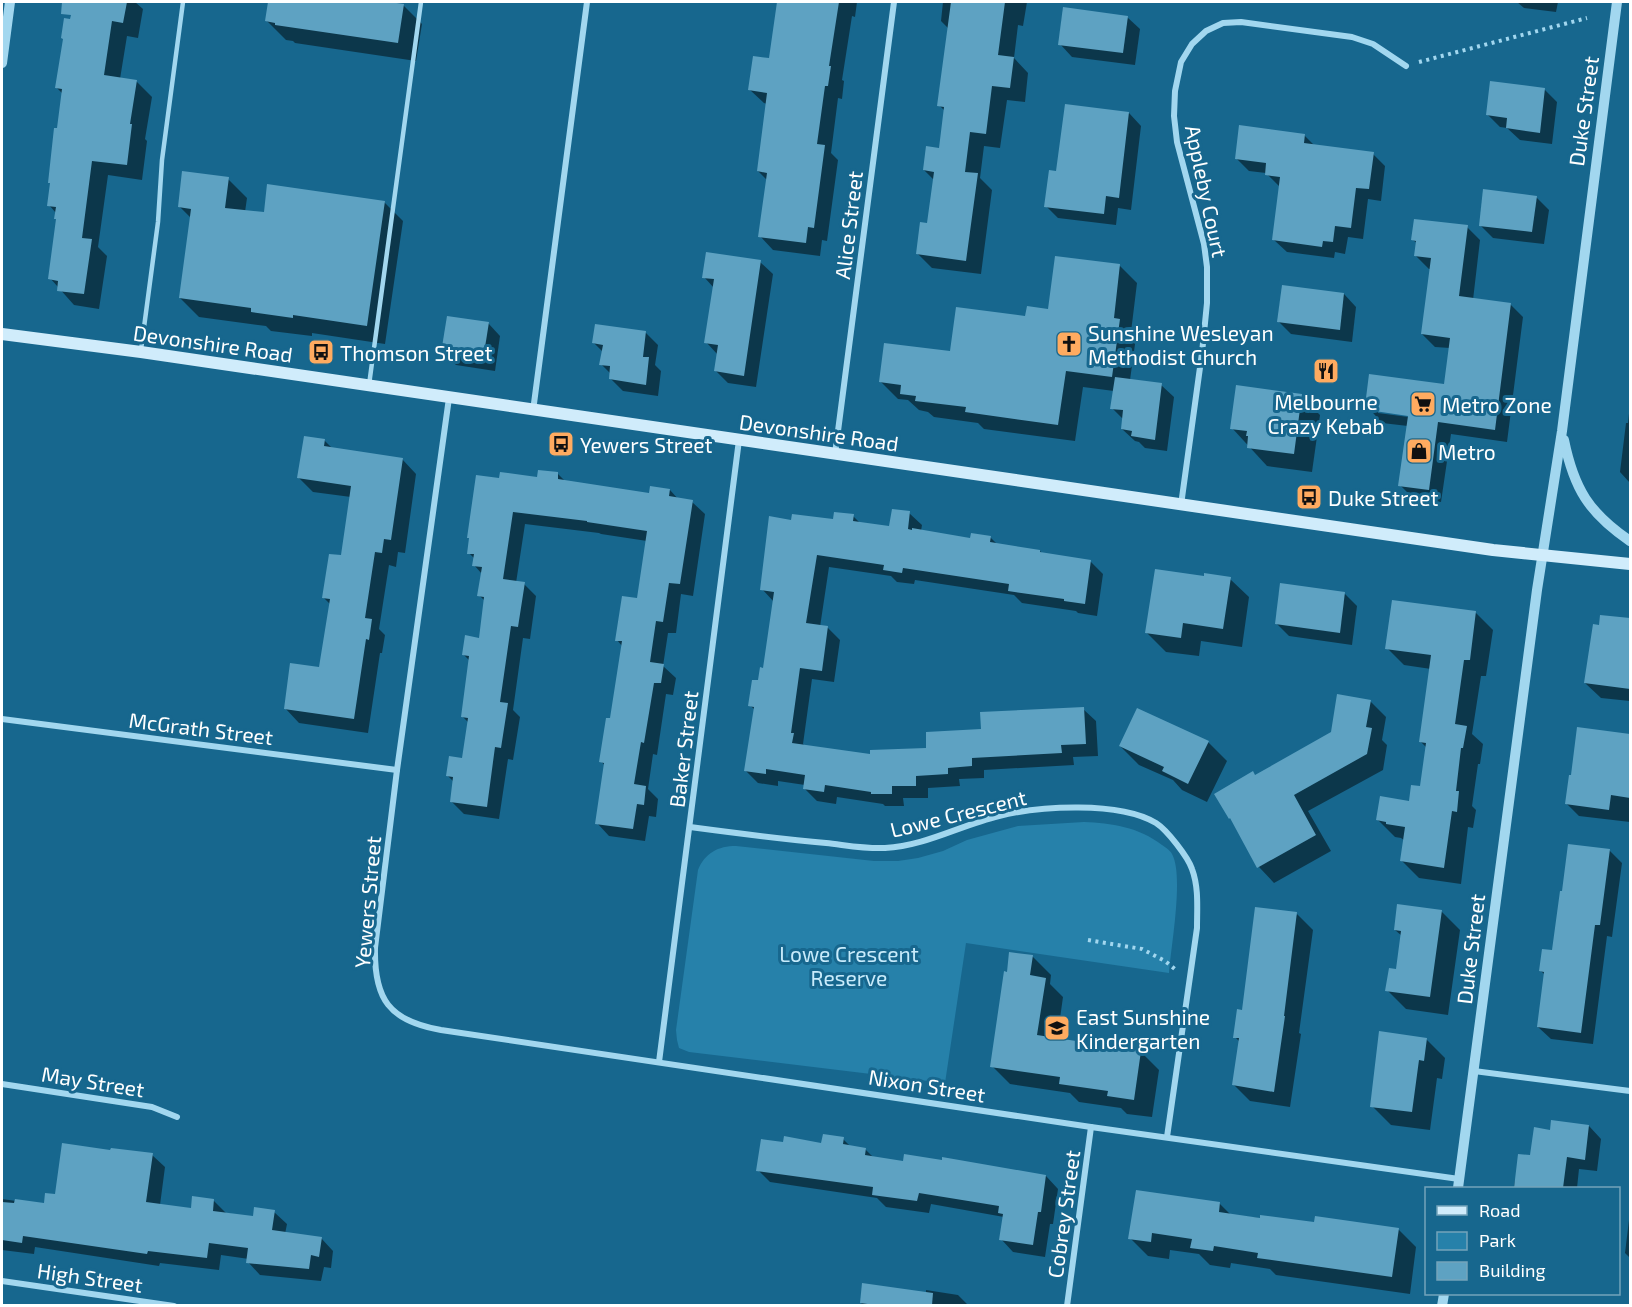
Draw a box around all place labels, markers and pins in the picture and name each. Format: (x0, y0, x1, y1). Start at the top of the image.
place label: Sunshine Wesleyan Methodist Church (1088, 320, 1274, 369)
church icon: Sunshine Wesleyan Methodist Church (1054, 329, 1084, 359)
bus stop icon: Thomson Street (306, 337, 336, 367)
place label: Thomson Street (340, 340, 493, 365)
restaurant icon: Melbourne Crazy Kebab (1311, 356, 1341, 386)
place label: Melbourne Crazy Kebab (1268, 389, 1384, 438)
supermarket icon: Metro Zone (1408, 389, 1438, 419)
place label: Metro Zone (1442, 392, 1552, 417)
bus stop icon: Yewers Street (546, 429, 576, 459)
place label: Yewers Street (580, 432, 713, 457)
shop icon: Metro (1404, 436, 1434, 466)
place label: Metro (1438, 439, 1496, 464)
bus stop icon: Duke Street (1294, 482, 1324, 512)
place label: Duke Street (1328, 485, 1439, 510)
place label: East Sunshine Kindergarten (1076, 1004, 1210, 1053)
school or university icon: East Sunshine Kindergarten (1042, 1013, 1072, 1043)

